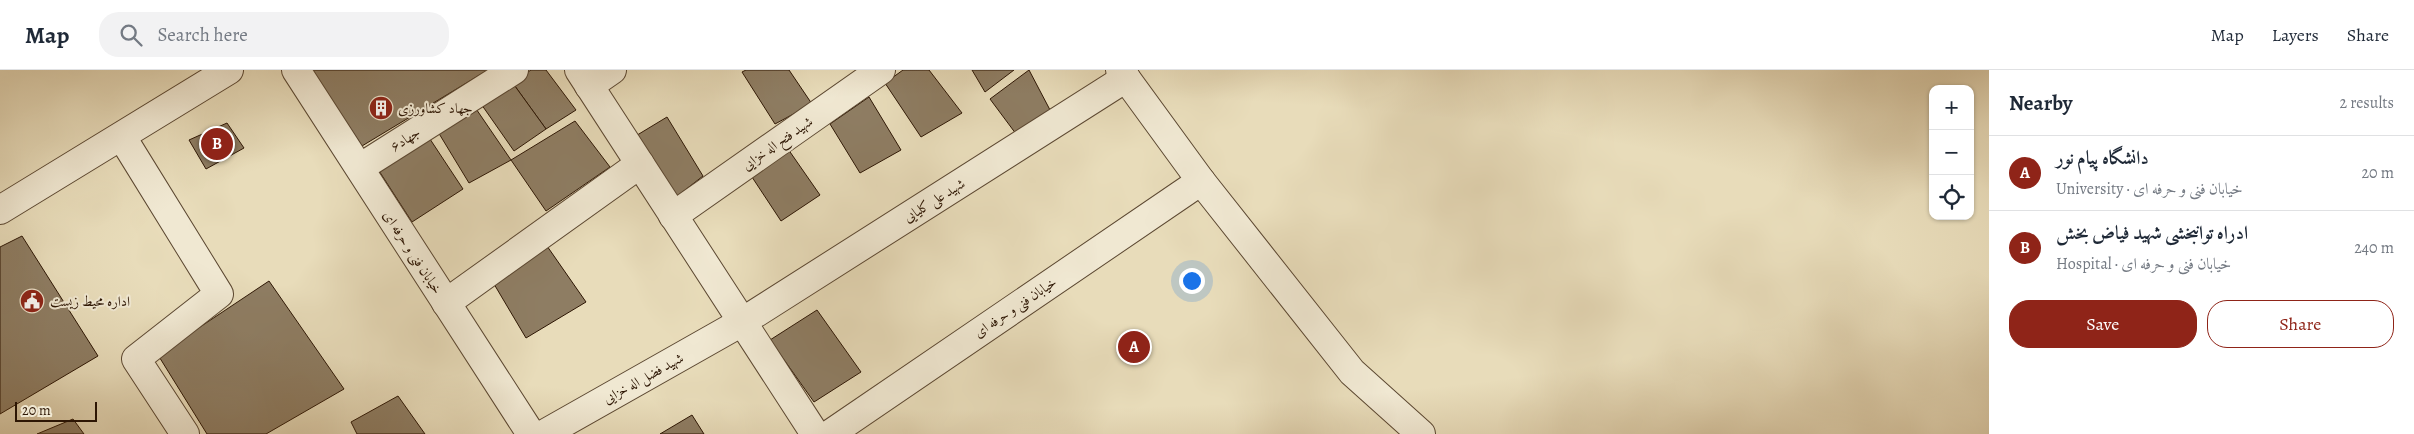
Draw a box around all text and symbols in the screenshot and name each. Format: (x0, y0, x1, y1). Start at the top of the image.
search box (99, 12, 449, 57)
text: Map (25, 19, 69, 51)
icon: search (117, 21, 145, 49)
text: Search here (157, 22, 248, 48)
text: Map (2211, 23, 2244, 47)
text: Layers (2272, 23, 2319, 47)
text: Share (2347, 23, 2389, 47)
map controls (1929, 85, 1974, 220)
button: + (1929, 85, 1974, 130)
text: Nearby (2009, 89, 2072, 117)
text: 2 results (2339, 92, 2394, 114)
building icon: جهاد کشاورزی (368, 95, 394, 121)
place label: جهاد کشاورزی (398, 99, 473, 118)
street label: شهید فتح اله خزایی (738, 112, 818, 177)
street label: جهاد۶ (387, 123, 424, 156)
pin: B (201, 125, 233, 163)
button: − (1929, 130, 1974, 175)
text: دانشگاه پیام نور (2056, 145, 2149, 171)
text: A (2020, 162, 2030, 184)
text: 20 m (2361, 162, 2394, 184)
street label: شهید علی کلیایی (900, 174, 969, 227)
button: locate (1929, 175, 1974, 220)
text: University · خیابان فنی و حرفه ای (2056, 178, 2243, 200)
street label: خیابان فنی و حرفه ای (378, 207, 447, 298)
text: ادراه توانبخشی شهید فیاض بخش (2056, 220, 2248, 246)
text: B (2020, 237, 2030, 259)
text: 240 m (2354, 237, 2394, 259)
text: Hospital · خیابان فنی و حرفه ای (2056, 253, 2231, 275)
your location (1179, 268, 1205, 294)
street label: خیابان فنی و حرفه ای (970, 273, 1060, 342)
public building icon: اداره محیط زیست (19, 288, 45, 314)
place label: اداره محیط زیست (50, 292, 130, 311)
button: Save (2009, 300, 2197, 348)
button: Share (2207, 300, 2394, 348)
pin: A (1118, 328, 1150, 366)
street label: شهید فضل اله خزایی (600, 348, 687, 409)
scale bar (15, 399, 98, 422)
text: 20 m (22, 401, 51, 420)

